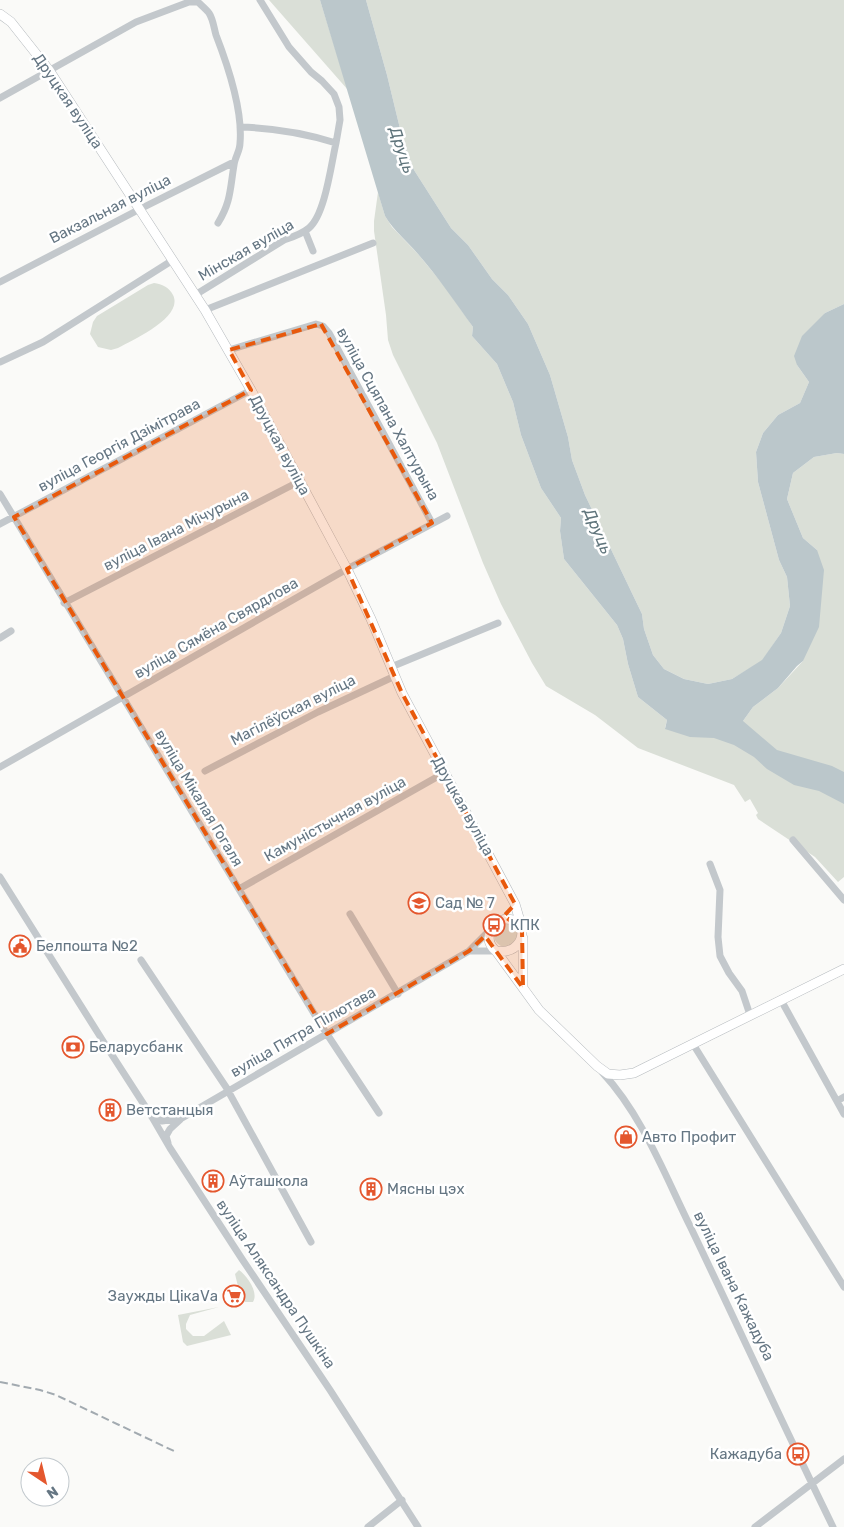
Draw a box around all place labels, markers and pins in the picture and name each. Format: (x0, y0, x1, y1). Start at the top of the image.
school or university icon: Сад № 7 (407, 891, 431, 915)
place label: Сад № 7 (435, 894, 495, 912)
bus stop icon: КПК (482, 913, 506, 937)
place label: КПК (510, 916, 540, 934)
public building icon: Белпошта №2 (8, 934, 32, 958)
place label: Белпошта №2 (36, 937, 138, 955)
bank icon: Беларусбанк (61, 1035, 85, 1059)
place label: Беларусбанк (89, 1038, 183, 1056)
building icon: Ветстанцыя (98, 1098, 122, 1122)
place label: Ветстанцыя (126, 1101, 214, 1119)
shop icon: Авто Профит (614, 1125, 638, 1149)
place label: Авто Профит (642, 1128, 737, 1146)
building icon: Аўташкола (201, 1169, 225, 1193)
place label: Аўташкола (229, 1172, 308, 1190)
building icon: Мясны цэх (359, 1177, 383, 1201)
place label: Мясны цэх (387, 1180, 464, 1198)
supermarket icon: Заужды ЦікаVа (222, 1284, 246, 1308)
place label: Заужды ЦікаVа (108, 1287, 218, 1305)
bus stop icon: Кажадуба (786, 1442, 810, 1466)
place label: Кажадуба (710, 1445, 782, 1463)

